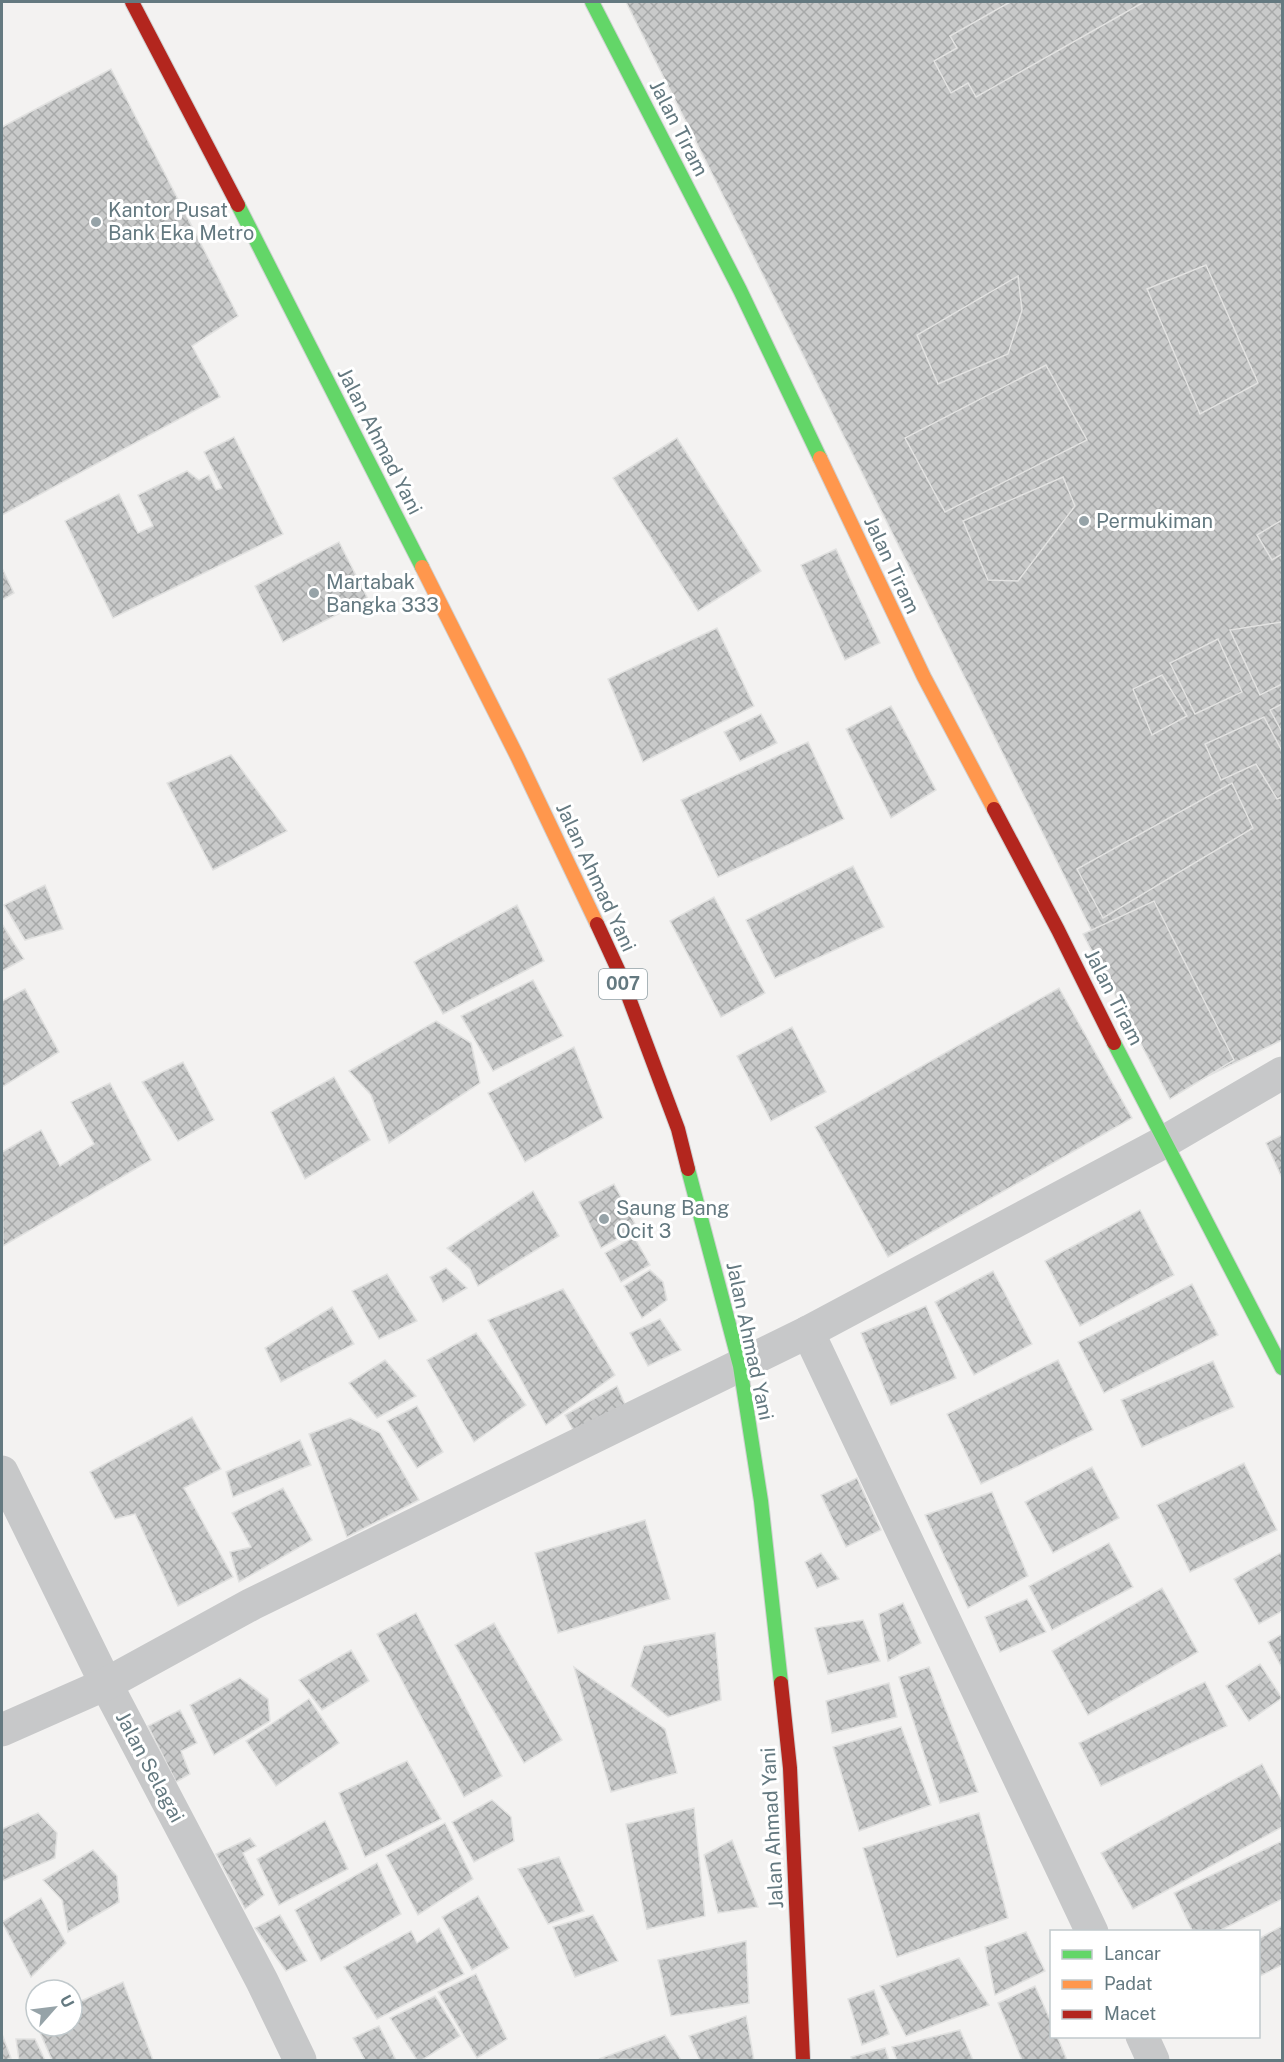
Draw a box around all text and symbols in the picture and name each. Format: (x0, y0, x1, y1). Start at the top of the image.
street label: Jalan Tiram (644, 76, 714, 180)
place label: Kantor Pusat Bank Eka Metro (108, 198, 254, 245)
marker: Kantor Pusat Bank Eka Metro (89, 215, 103, 229)
street label: Jalan Ahmad Yani (333, 364, 427, 518)
place label: Permukiman (1096, 509, 1213, 533)
street label: Jalan Tiram (859, 512, 925, 618)
marker: Permukiman (1077, 514, 1091, 528)
place label: Martabak Bangka 333 (326, 570, 439, 617)
marker: Martabak Bangka 333 (307, 586, 321, 600)
street label: Jalan Ahmad Yani (551, 799, 641, 955)
street label: Jalan Tiram (1079, 945, 1149, 1049)
road number: 007 (599, 969, 647, 999)
place label: Saung Bang Ocit 3 (616, 1196, 729, 1243)
marker: Saung Bang Ocit 3 (597, 1212, 611, 1226)
street label: Jalan Ahmad Yani (721, 1260, 779, 1422)
street label: Jalan Selagai (111, 1707, 189, 1827)
street label: Jalan Ahmad Yani (756, 1747, 788, 1909)
legend (1050, 1930, 1260, 2038)
text: Lancar (1104, 1943, 1161, 1964)
text: Padat (1104, 1973, 1153, 1994)
north arrow (24, 1978, 84, 2038)
text: U (56, 1992, 78, 2011)
text: Macet (1104, 2003, 1156, 2024)

